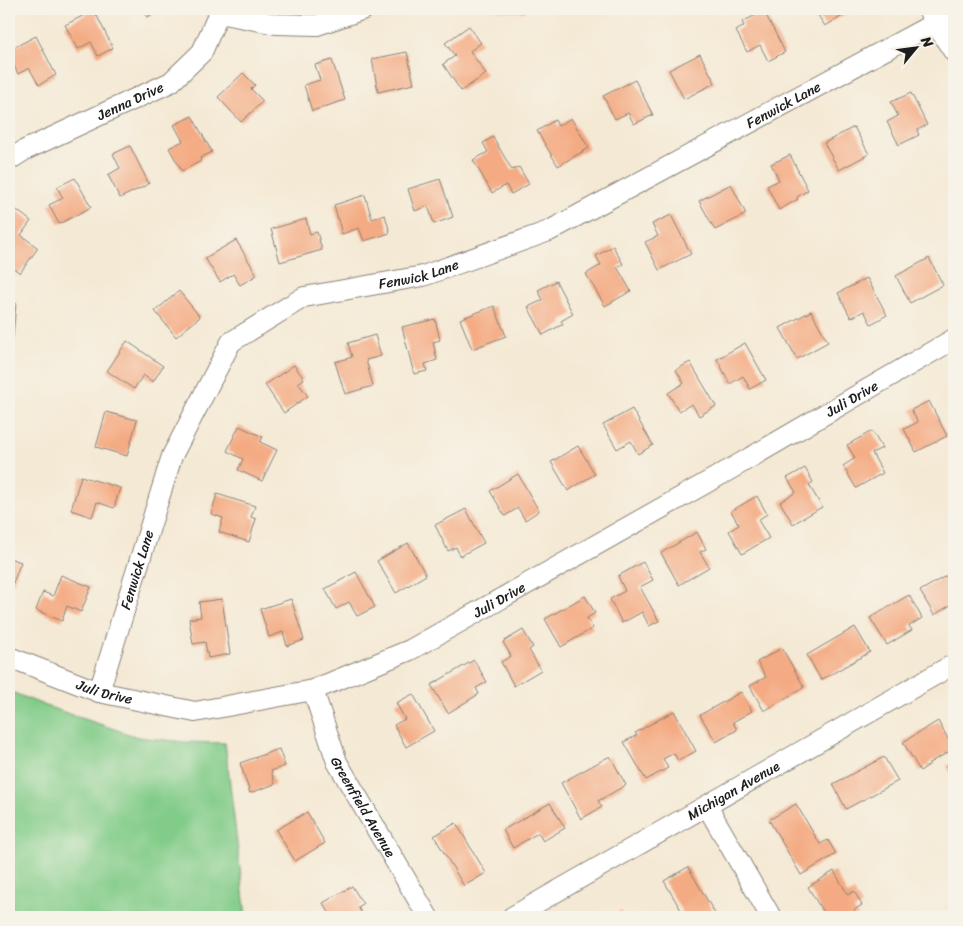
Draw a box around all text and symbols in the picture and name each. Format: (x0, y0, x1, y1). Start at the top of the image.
north arrow (890, 22, 940, 72)
text: N (913, 31, 940, 53)
street label: Jenna Drive (92, 75, 168, 128)
street label: Fenwick Lane (741, 75, 826, 136)
street label: Fenwick Lane (376, 252, 462, 297)
street label: Juli Drive (820, 374, 883, 425)
street label: Fenwick Lane (113, 527, 161, 613)
street label: Juli Drive (467, 575, 531, 626)
street label: Juli Drive (72, 672, 135, 712)
street label: Greenfield Avenue (323, 754, 403, 863)
street label: Michigan Avenue (682, 754, 785, 827)

